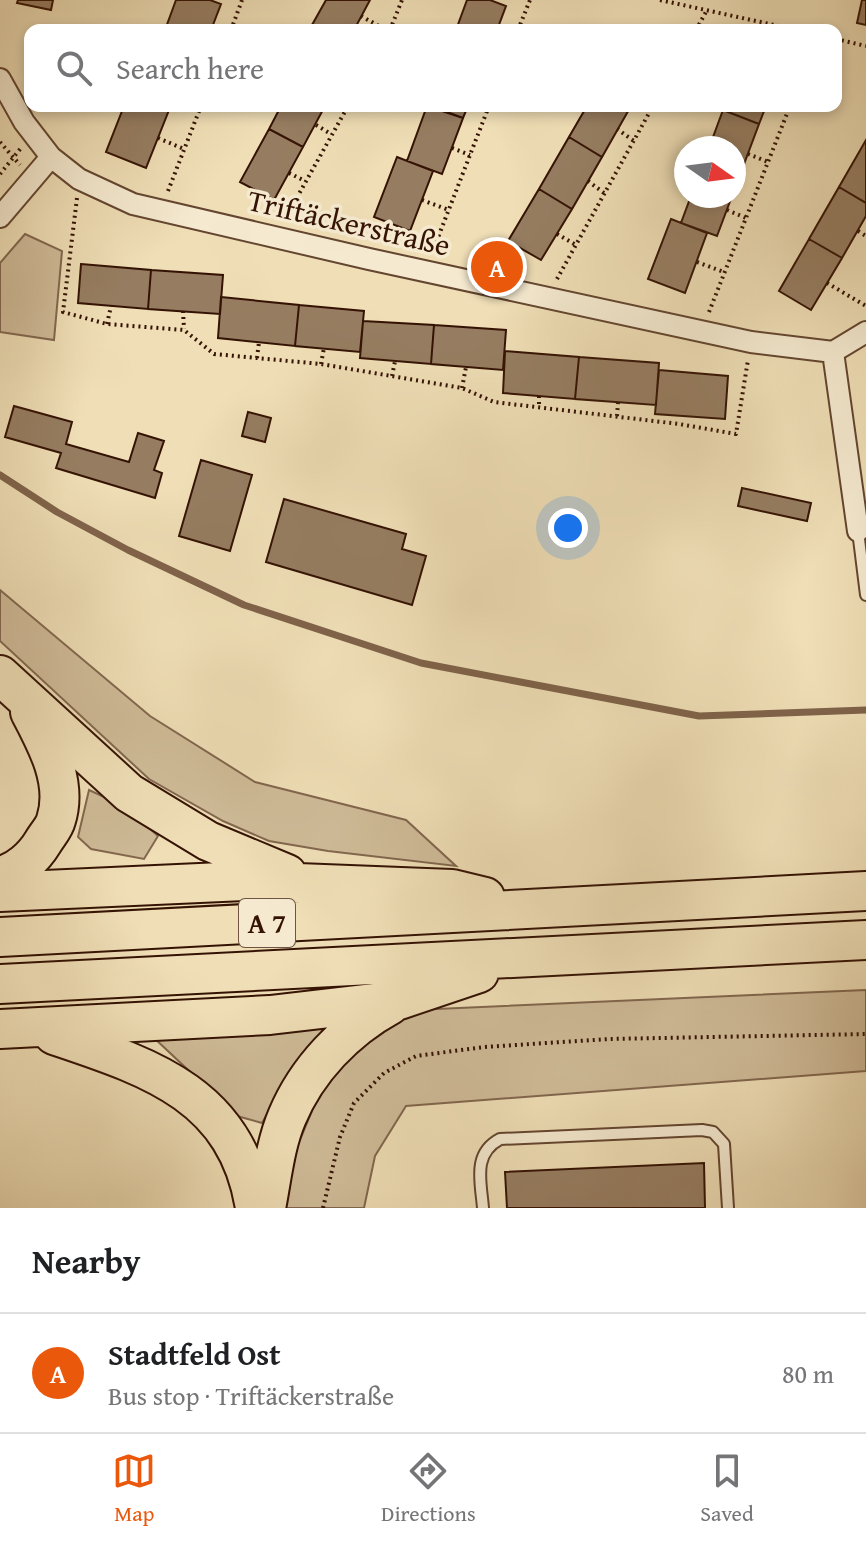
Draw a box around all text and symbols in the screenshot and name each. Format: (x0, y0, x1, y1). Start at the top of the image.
search box (24, 24, 842, 112)
icon: search (52, 46, 96, 90)
text: Search here (116, 46, 264, 90)
north arrow (674, 136, 746, 208)
street label: Triftäckerstraße (244, 177, 455, 267)
pin: A (471, 237, 523, 297)
your location (548, 508, 588, 548)
road number: A 7 (239, 899, 295, 947)
text: Nearby (32, 1236, 141, 1285)
text: Stadtfeld Ost (108, 1332, 281, 1376)
text: A (50, 1354, 66, 1393)
text: 80 m (782, 1354, 834, 1393)
text: Bus stop · Triftäckerstraße (108, 1376, 394, 1415)
tab: Map (112, 1449, 156, 1529)
tab: Directions (381, 1449, 476, 1529)
tab: Saved (700, 1449, 754, 1529)

